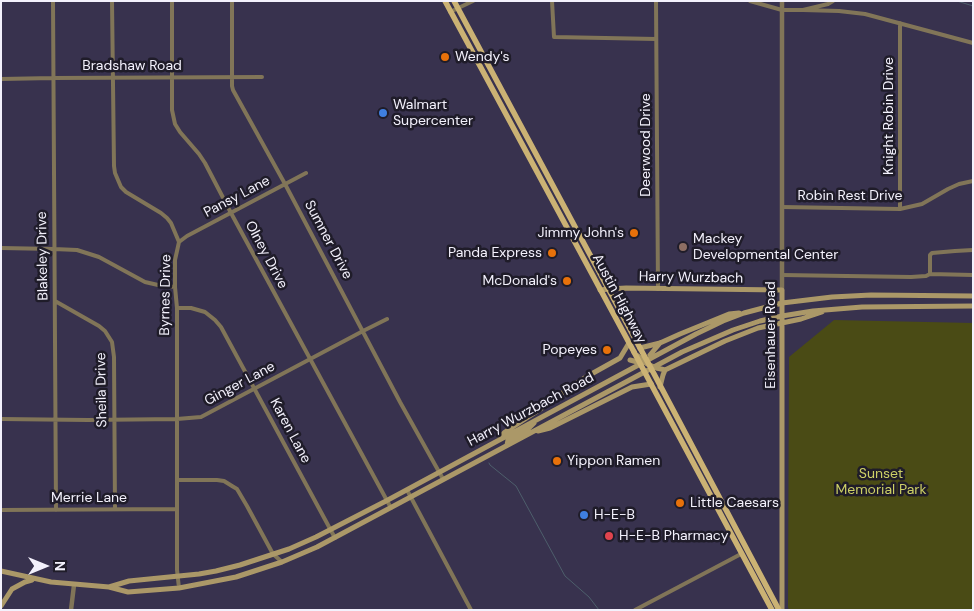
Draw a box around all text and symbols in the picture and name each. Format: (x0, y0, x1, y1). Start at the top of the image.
place label: Wendy's (455, 49, 510, 65)
marker: Wendy's (439, 51, 451, 63)
street label: Knight Robin Drive (881, 57, 897, 175)
street label: Bradshaw Road (82, 58, 182, 74)
street label: Deerwood Drive (638, 93, 654, 197)
place label: Walmart Supercenter (393, 97, 473, 130)
marker: Walmart Supercenter (377, 107, 389, 119)
street label: Pansy Lane (201, 173, 273, 221)
street label: Robin Rest Drive (797, 188, 903, 204)
street label: Sumner Drive (300, 198, 356, 282)
street label: Blakeley Drive (34, 211, 52, 301)
street label: Olney Drive (241, 218, 291, 292)
place label: Jimmy John's (537, 225, 624, 241)
marker: Jimmy John's (628, 227, 640, 239)
place label: Mackey Developmental Center (693, 231, 838, 264)
marker: Mackey Developmental Center (677, 241, 689, 253)
place label: Panda Express (448, 245, 542, 261)
marker: Panda Express (546, 247, 558, 259)
street label: Austin Highway (588, 251, 650, 347)
street label: Byrnes Drive (157, 254, 175, 336)
street label: Harry Wurzbach (639, 269, 743, 287)
place label: McDonald's (482, 273, 557, 289)
marker: McDonald's (561, 275, 573, 287)
street label: Eisenhauer Road (763, 281, 779, 389)
place label: Popeyes (542, 342, 597, 358)
marker: Popeyes (601, 344, 613, 356)
street label: Sheila Drive (93, 352, 111, 428)
street label: Ginger Lane (202, 358, 278, 410)
street label: Harry Wurzbach Road (465, 370, 597, 450)
street label: Karen Lane (266, 396, 314, 466)
place label: Yippon Ramen (567, 453, 660, 469)
marker: Yippon Ramen (551, 455, 563, 467)
park label: Sunset Memorial Park (835, 466, 927, 498)
street label: Merrie Lane (51, 490, 127, 506)
place label: Little Caesars (690, 495, 779, 511)
marker: Little Caesars (674, 497, 686, 509)
place label: H-E-B (594, 507, 635, 523)
marker: H-E-B (578, 509, 590, 521)
place label: H-E-B Pharmacy (619, 528, 729, 544)
marker: H-E-B Pharmacy (603, 530, 615, 542)
north arrow (20, 541, 70, 591)
text: N (51, 561, 69, 571)

